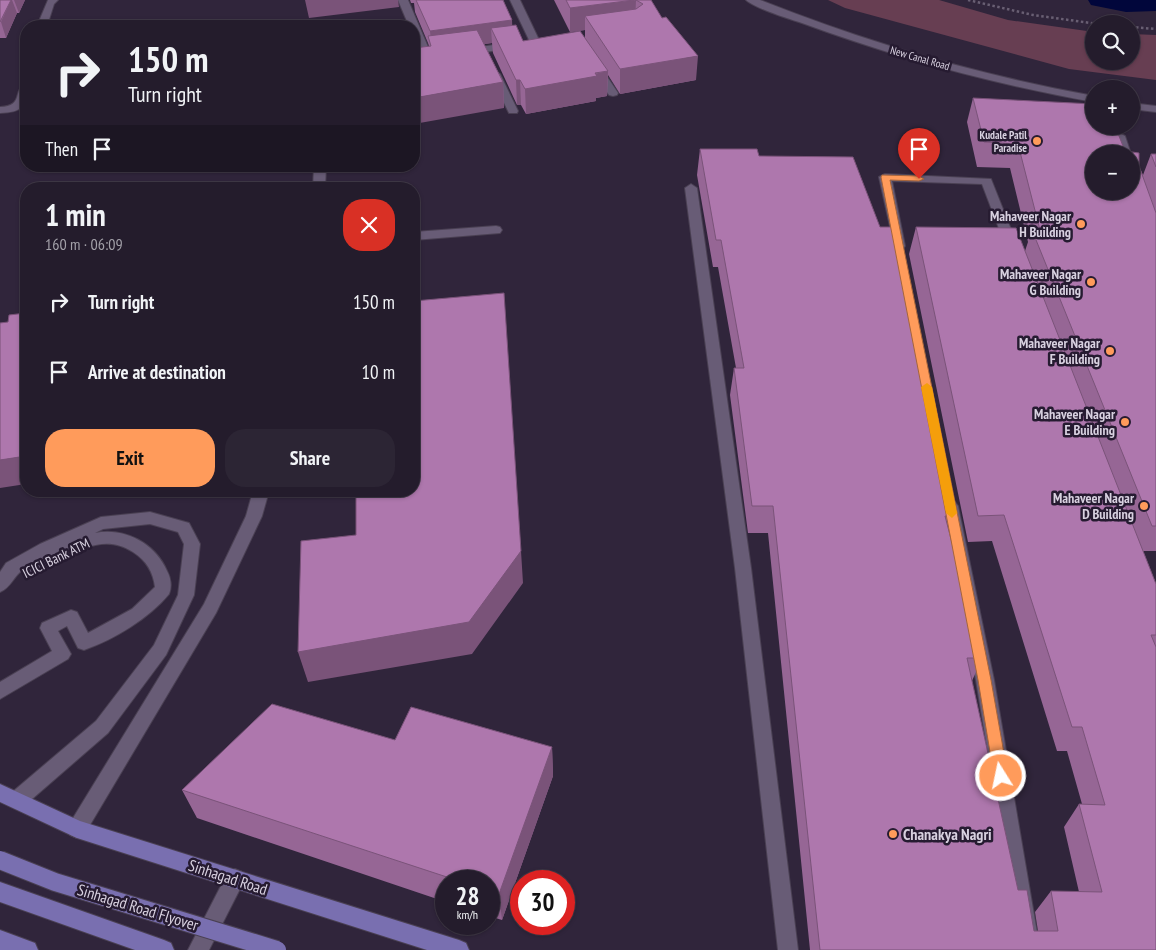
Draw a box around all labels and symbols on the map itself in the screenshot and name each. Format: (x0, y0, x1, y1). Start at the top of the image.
street label: New Canal Road (889, 43, 952, 73)
pin (898, 128, 940, 179)
place label: Kudale Patil Paradise (980, 128, 1027, 155)
marker: Kudale Patil Paradise (1031, 135, 1043, 147)
place label: Mahaveer Nagar H Building (990, 207, 1072, 241)
marker: Mahaveer Nagar H Building (1075, 218, 1087, 230)
place label: Mahaveer Nagar G Building (1000, 265, 1082, 299)
marker: Mahaveer Nagar G Building (1085, 276, 1097, 288)
place label: Mahaveer Nagar F Building (1019, 334, 1101, 368)
marker: Mahaveer Nagar F Building (1104, 345, 1116, 357)
place label: Mahaveer Nagar E Building (1034, 405, 1116, 439)
marker: Mahaveer Nagar E Building (1119, 416, 1131, 428)
place label: Mahaveer Nagar D Building (1053, 489, 1135, 523)
marker: Mahaveer Nagar D Building (1138, 500, 1150, 512)
street label: ICICI Bank ATM (19, 534, 93, 582)
position arrow (974, 749, 1026, 801)
place label: Chanakya Nagri (903, 824, 992, 844)
marker: Chanakya Nagri (887, 828, 899, 840)
street label: Sinhagad Road (186, 855, 270, 899)
speed limit sign: 30 (510, 870, 575, 935)
street label: Sinhagad Road Flyover (75, 879, 201, 935)

